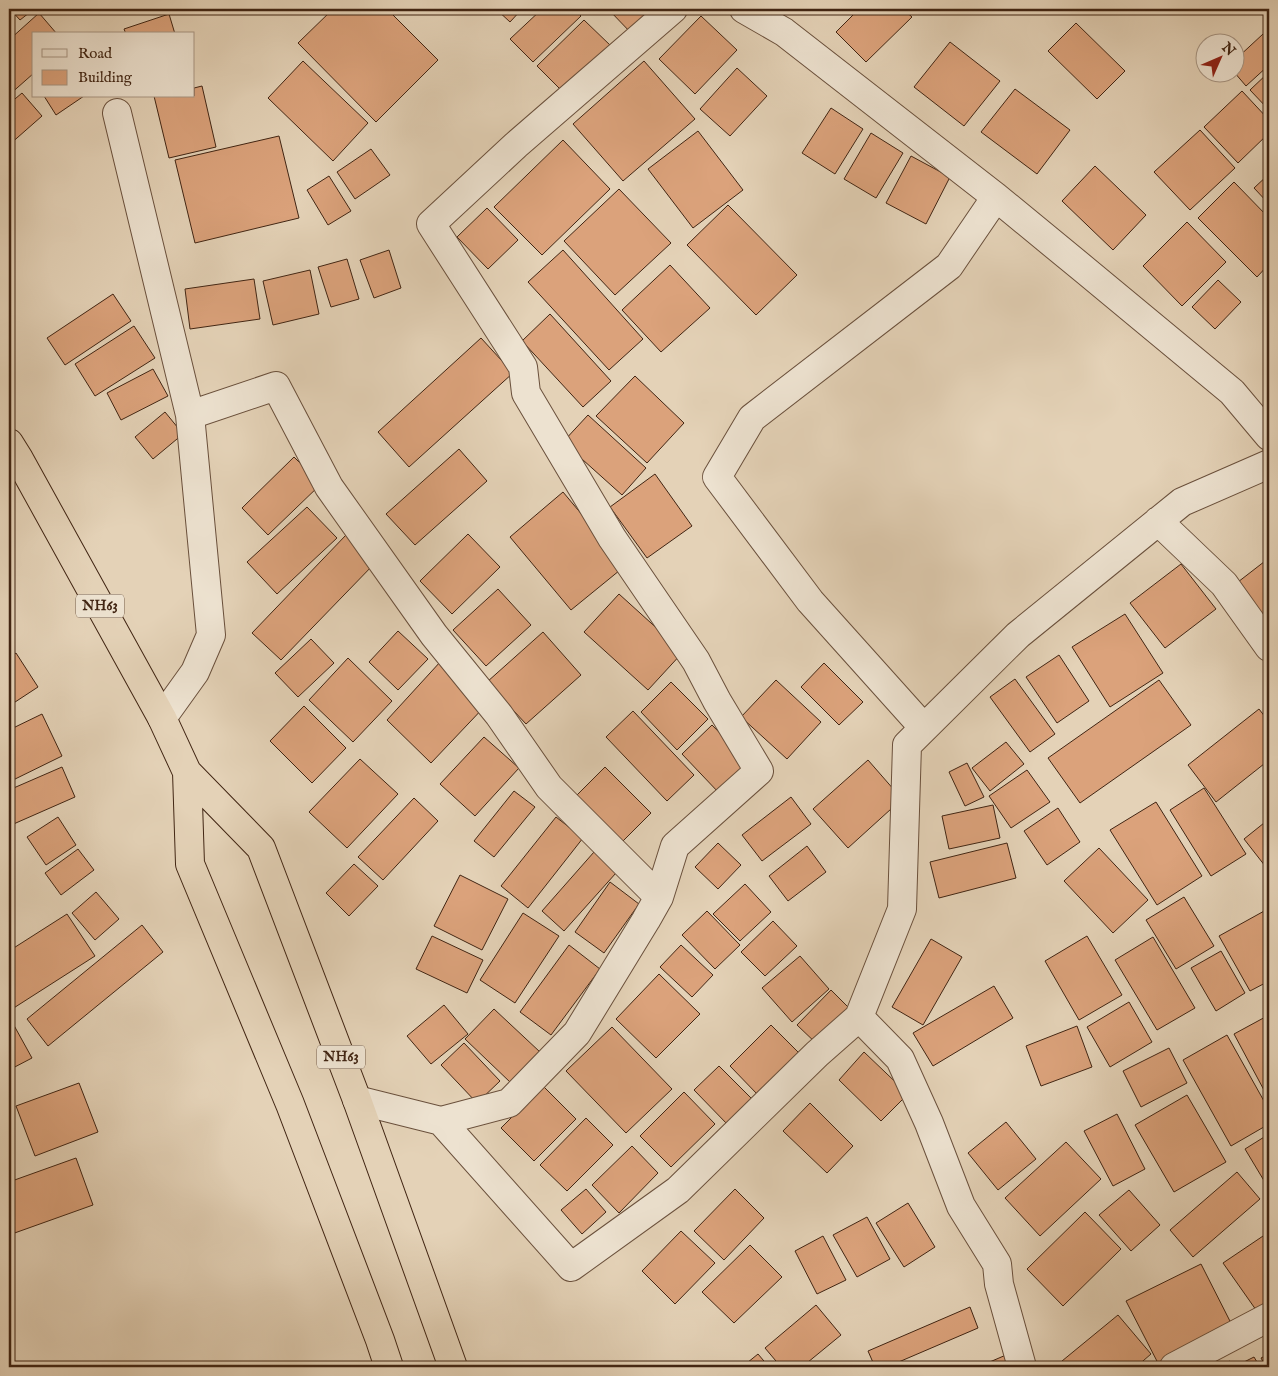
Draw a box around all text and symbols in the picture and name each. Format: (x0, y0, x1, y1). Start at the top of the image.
legend (32, 32, 195, 98)
north arrow (1196, 32, 1246, 82)
text: N (1217, 38, 1239, 60)
text: Road (78, 44, 113, 63)
text: Building (78, 68, 133, 87)
road number: NH63 (76, 594, 124, 618)
road number: NH63 (317, 1046, 365, 1068)

